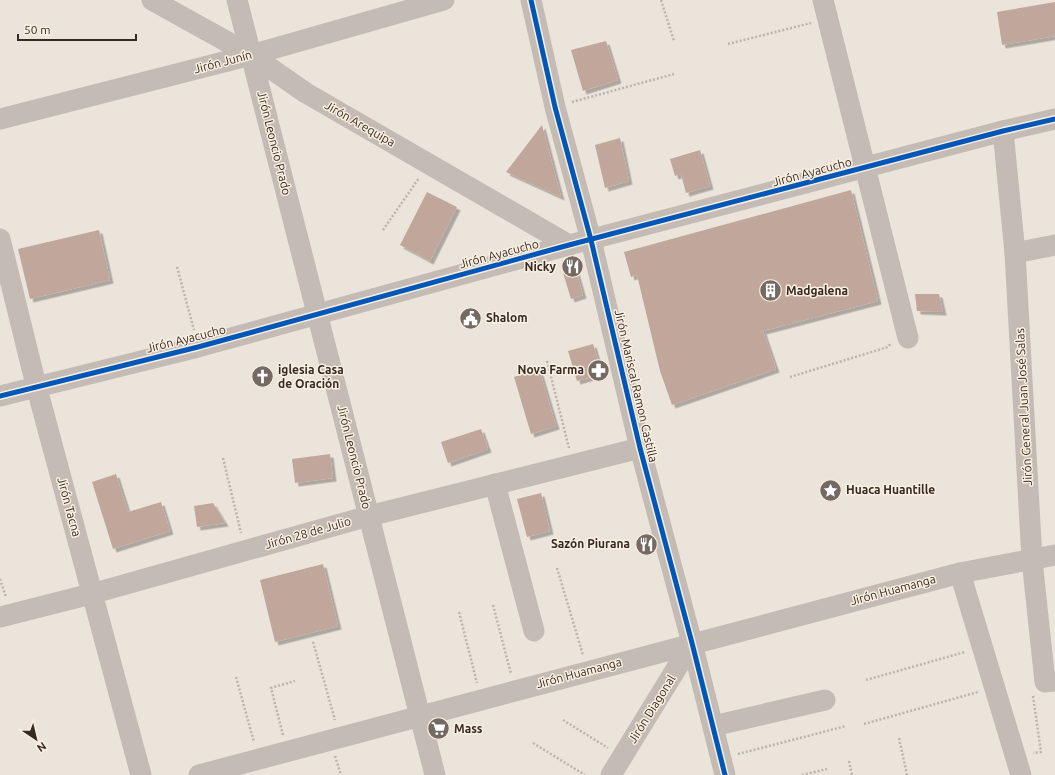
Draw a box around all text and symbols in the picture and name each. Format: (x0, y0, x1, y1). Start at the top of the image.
scale bar (18, 16, 136, 42)
text: 50 m (24, 23, 51, 36)
street label: Jirón Junín (193, 48, 253, 75)
street label: Jirón Leoncio Prado (255, 90, 294, 196)
street label: Jirón Arequipa (323, 98, 398, 149)
street label: Jirón Ayacucho (771, 155, 853, 188)
street label: Jirón Ayacucho (458, 237, 540, 270)
restaurant icon: Nicky (559, 254, 585, 280)
place label: Nicky (525, 260, 557, 273)
building icon: Madgalena (757, 278, 783, 304)
place label: Madgalena (786, 284, 848, 297)
public building icon: Shalom (457, 305, 483, 331)
street label: Jirón Mariscal Ramon Castilla (613, 308, 660, 464)
place label: Shalom (486, 311, 528, 324)
street label: Jirón Ayacucho (145, 322, 227, 355)
street label: Jirón General Juan José Salas (1013, 328, 1034, 486)
pharmacy icon: Nova Farma (586, 357, 612, 383)
place label: iglesia Casa de Oración (278, 363, 344, 390)
place label: Nova Farma (518, 363, 584, 376)
church icon: iglesia Casa de Oración (250, 364, 276, 390)
street label: Jirón Leoncio Prado (335, 404, 374, 510)
street label: Jirón Tacna (55, 476, 84, 538)
place icon: Huaca Huantille (818, 477, 844, 503)
place label: Huaca Huantille (846, 483, 935, 496)
street label: Jirón 28 de Julio (264, 514, 352, 551)
restaurant icon: Sazón Piurana (633, 531, 659, 557)
place label: Sazón Piurana (551, 537, 630, 550)
street label: Jirón Huamanga (849, 572, 937, 607)
street label: Jirón Huamanga (535, 655, 623, 690)
street label: Jirón Diagonal (625, 672, 678, 745)
supermarket icon: Mass (426, 716, 452, 742)
north arrow (16, 719, 56, 759)
place label: Mass (454, 722, 483, 735)
text: N (35, 740, 49, 754)

